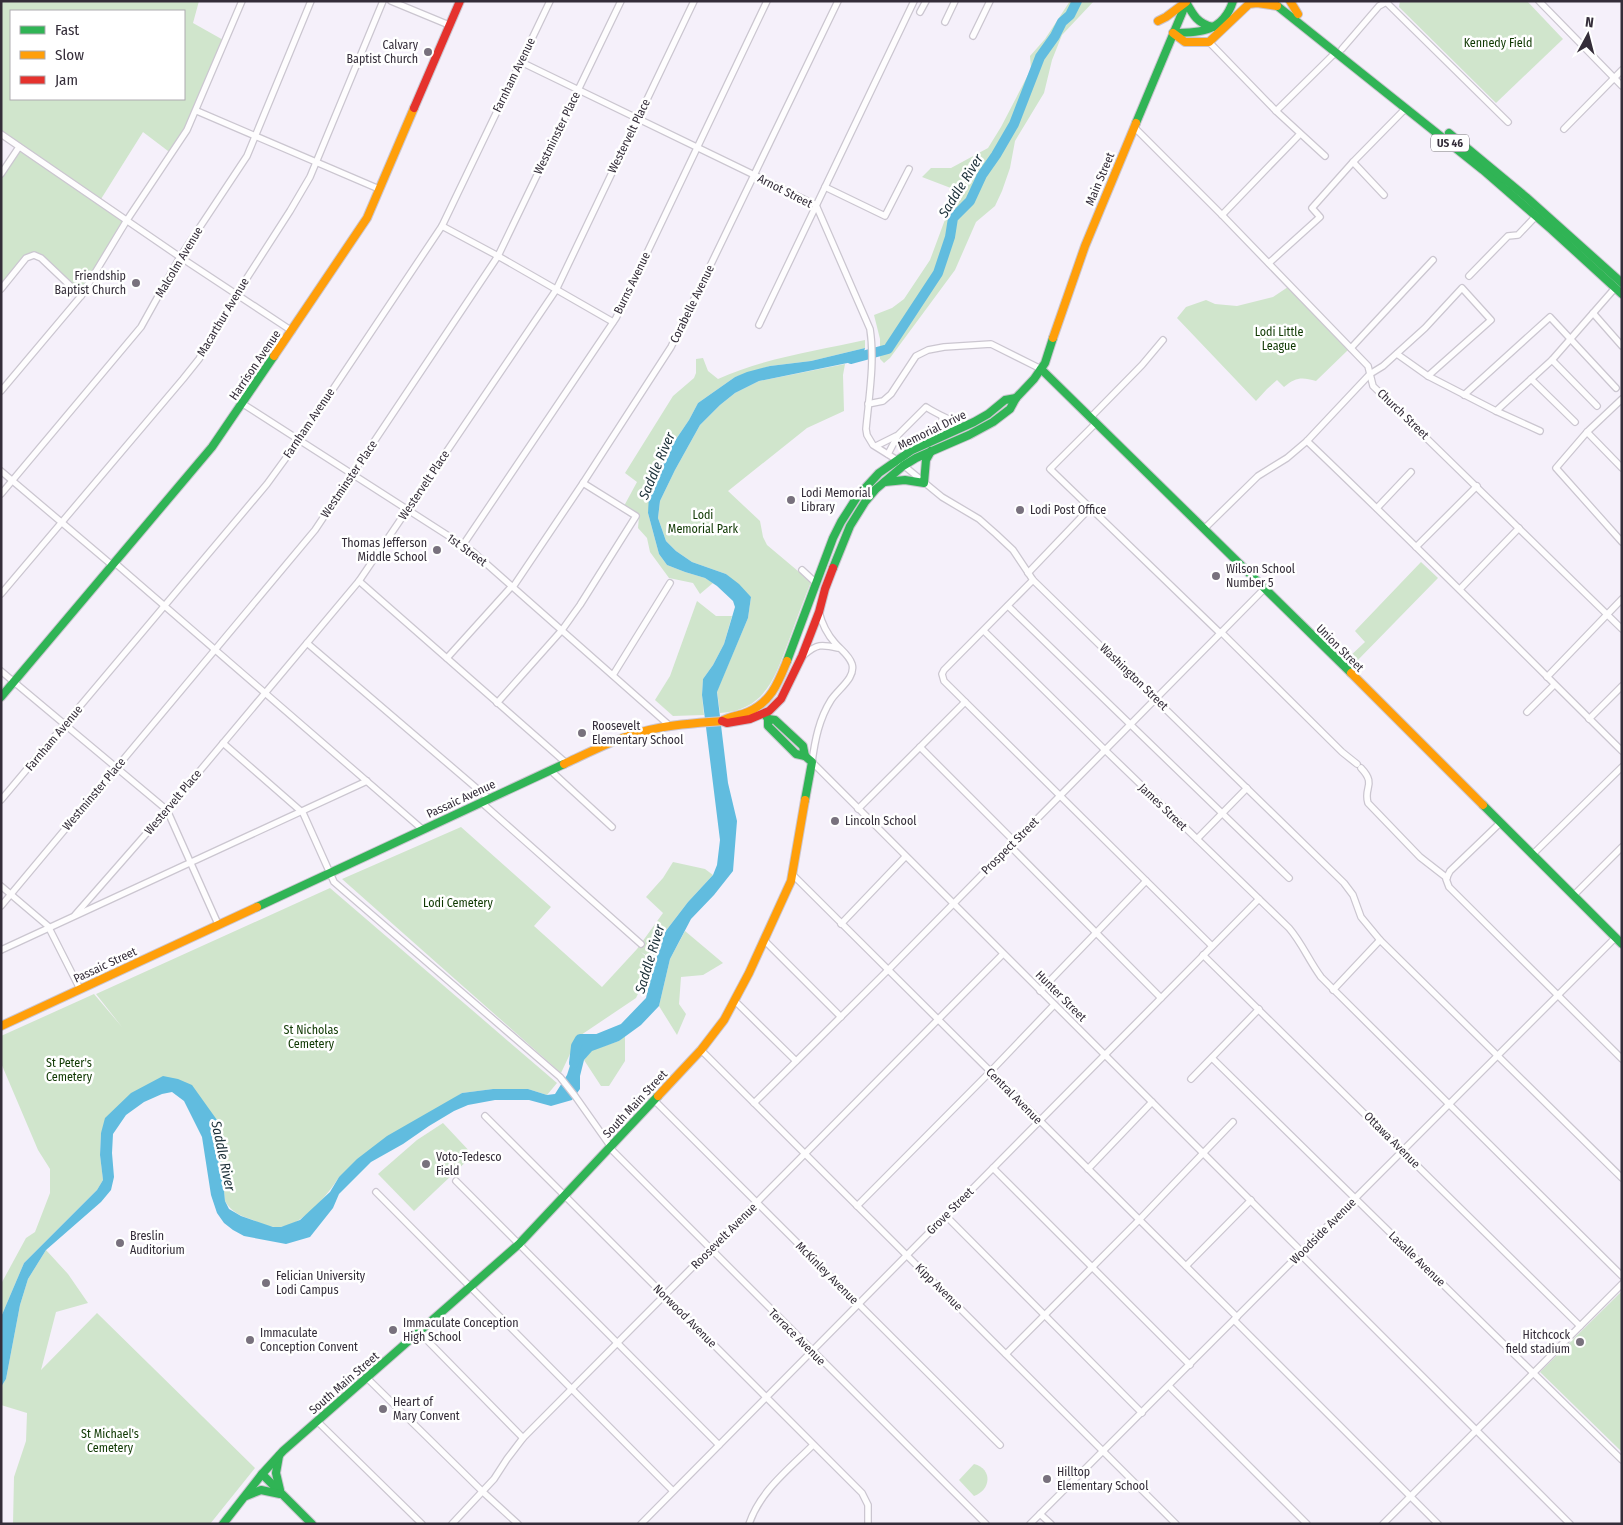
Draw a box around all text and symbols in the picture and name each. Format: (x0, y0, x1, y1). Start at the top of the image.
legend (10, 10, 185, 100)
north arrow (1563, 10, 1613, 60)
text: N (1584, 14, 1595, 32)
text: Fast (55, 21, 79, 39)
street label: Farnham Avenue (490, 35, 538, 115)
park label: Kennedy Field (1464, 36, 1532, 50)
place label: Calvary Baptist Church (346, 38, 419, 66)
text: Slow (55, 46, 84, 64)
marker: Calvary Baptist Church (422, 46, 434, 58)
text: Jam (55, 71, 78, 89)
street label: Westminster Place (531, 89, 583, 177)
street label: Westervelt Place (605, 97, 653, 175)
road number: US 46 (1431, 134, 1469, 152)
water label: Saddle River (934, 150, 988, 222)
street label: Main Street (1083, 150, 1117, 208)
street label: Arnot Street (755, 171, 815, 211)
street label: Malcolm Avenue (152, 224, 206, 300)
street label: Burns Avenue (611, 250, 653, 316)
street label: Corabelle Avenue (667, 263, 717, 345)
place label: Friendship Baptist Church (54, 269, 126, 297)
street label: Macarthur Avenue (194, 275, 252, 359)
marker: Friendship Baptist Church (130, 277, 142, 289)
park label: Lodi Little League (1255, 325, 1303, 353)
street label: Harrison Avenue (226, 327, 284, 403)
street label: Farnham Avenue (280, 385, 338, 461)
street label: Church Street (1374, 386, 1432, 442)
street label: Memorial Drive (896, 407, 969, 453)
water label: Saddle River (635, 429, 679, 503)
street label: Westminster Place (318, 438, 380, 520)
street label: Westervelt Place (396, 448, 452, 522)
place label: Lodi Memorial Library (801, 486, 871, 514)
marker: Lodi Memorial Library (785, 494, 797, 506)
place label: Lodi Post Office (1030, 503, 1106, 517)
marker: Lodi Post Office (1014, 504, 1026, 516)
park label: Lodi Memorial Park (668, 508, 739, 536)
street label: 1st Street (444, 531, 490, 569)
place label: Thomas Jefferson Middle School (342, 536, 427, 564)
marker: Thomas Jefferson Middle School (431, 544, 443, 556)
place label: Wilson School Number 5 (1226, 562, 1295, 590)
marker: Wilson School Number 5 (1210, 570, 1222, 582)
street label: Union Street (1313, 621, 1367, 675)
street label: Washington Street (1097, 641, 1171, 713)
street label: Farnham Avenue (23, 702, 86, 774)
place label: Roosevelt Elementary School (592, 719, 683, 747)
marker: Roosevelt Elementary School (576, 727, 588, 739)
street label: Westminster Place (60, 755, 128, 833)
street label: Westervelt Place (142, 766, 204, 837)
street label: Passaic Avenue (424, 777, 498, 821)
street label: James Street (1136, 781, 1190, 834)
place label: Lincoln School (845, 814, 916, 828)
street label: Prospect Street (979, 814, 1042, 877)
marker: Lincoln School (829, 815, 841, 827)
park label: Lodi Cemetery (423, 896, 494, 910)
water label: Saddle River (631, 921, 669, 996)
street label: Passaic Street (71, 944, 139, 986)
street label: Hunter Street (1033, 968, 1089, 1024)
park label: St Nicholas Cemetery (284, 1023, 338, 1051)
park label: St Peter's Cemetery (46, 1056, 93, 1084)
street label: Central Avenue (983, 1065, 1045, 1127)
street label: South Main Street (600, 1067, 670, 1141)
street label: Ottawa Avenue (1361, 1109, 1423, 1171)
water label: Saddle River (207, 1118, 239, 1194)
place label: Voto-Tedesco Field (436, 1150, 502, 1178)
marker: Voto-Tedesco Field (420, 1158, 432, 1170)
street label: Grove Street (924, 1185, 976, 1237)
street label: Woodside Avenue (1287, 1195, 1359, 1267)
street label: Roosevelt Avenue (688, 1200, 760, 1272)
place label: Breslin Auditorium (130, 1229, 185, 1257)
street label: Lasalle Avenue (1386, 1229, 1448, 1289)
marker: Breslin Auditorium (114, 1237, 126, 1249)
street label: McKinley Avenue (793, 1239, 861, 1307)
street label: Kipp Avenue (912, 1260, 966, 1314)
place label: Felician University Lodi Campus (276, 1269, 366, 1297)
marker: Felician University Lodi Campus (260, 1277, 272, 1289)
street label: Norwood Avenue (650, 1281, 720, 1351)
street label: Terrace Avenue (766, 1306, 828, 1368)
place label: Immaculate Conception High School (403, 1316, 519, 1344)
marker: Immaculate Conception High School (387, 1324, 399, 1336)
place label: Immaculate Conception Convent (260, 1326, 358, 1354)
place label: Hitchcock field stadium (1506, 1328, 1570, 1356)
marker: Immaculate Conception Convent (244, 1334, 256, 1346)
marker: Hitchcock field stadium (1574, 1336, 1586, 1348)
street label: South Main Street (306, 1349, 382, 1417)
place label: Heart of Mary Convent (393, 1395, 460, 1423)
marker: Heart of Mary Convent (377, 1403, 389, 1415)
park label: St Michael's Cemetery (81, 1427, 139, 1455)
place label: Hilltop Elementary School (1057, 1465, 1148, 1493)
marker: Hilltop Elementary School (1041, 1473, 1053, 1485)

